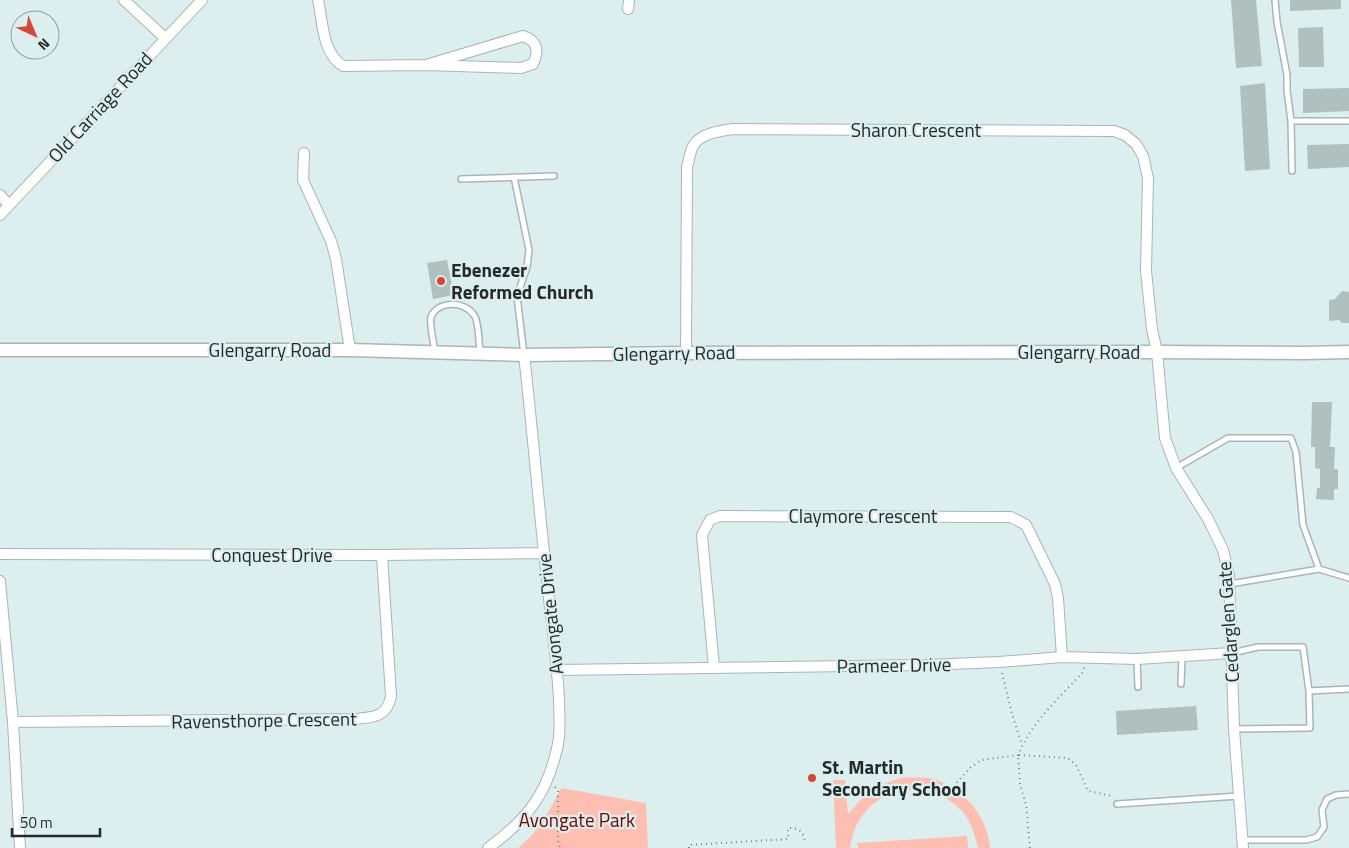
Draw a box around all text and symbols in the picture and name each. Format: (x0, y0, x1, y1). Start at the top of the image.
north arrow (10, 10, 60, 60)
text: N (34, 34, 55, 56)
street label: Old Carriage Road (40, 45, 159, 169)
street label: Sharon Crescent (851, 115, 982, 144)
place label: Ebenezer Reformed Church (451, 255, 594, 306)
marker: Ebenezer Reformed Church (435, 275, 447, 287)
street label: Glengarry Road (209, 335, 331, 364)
street label: Glengarry Road (612, 337, 736, 368)
street label: Glengarry Road (1018, 337, 1140, 366)
street label: Claymore Crescent (788, 501, 938, 530)
street label: Conquest Drive (211, 540, 333, 569)
street label: Avongate Drive (529, 552, 570, 676)
street label: Cedarglen Gate (1209, 560, 1246, 684)
street label: Parmeer Drive (836, 649, 952, 680)
street label: Ravensthorpe Crescent (171, 703, 357, 736)
place label: St. Martin Secondary School (822, 752, 967, 803)
marker: St. Martin Secondary School (806, 772, 818, 784)
park label: Avongate Park (519, 805, 635, 834)
scale bar (12, 806, 100, 838)
text: 50 m (20, 811, 53, 834)

